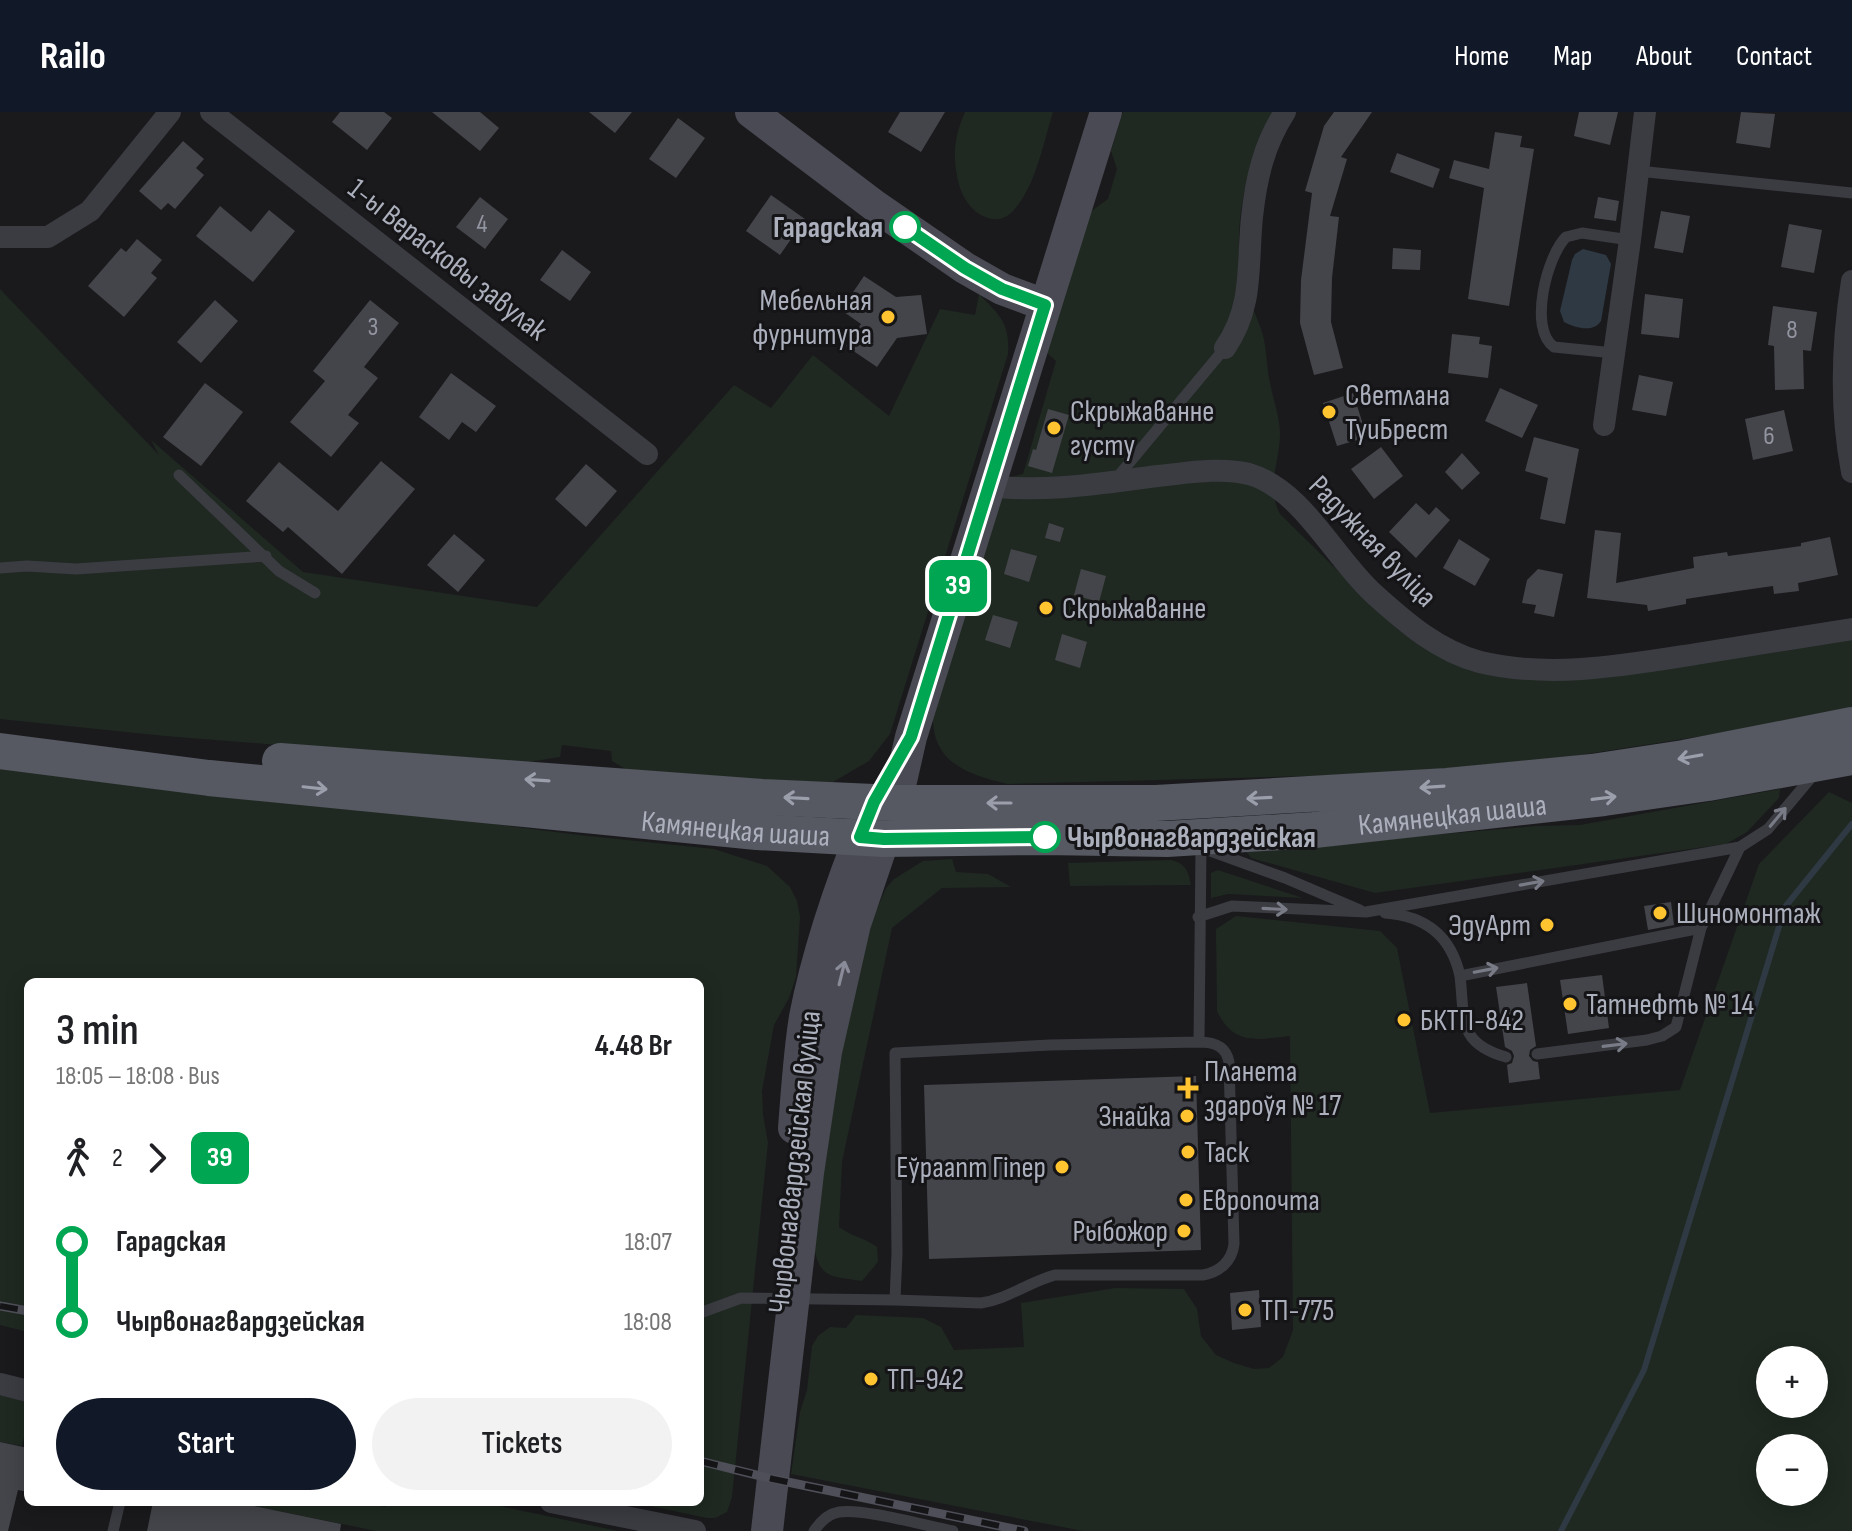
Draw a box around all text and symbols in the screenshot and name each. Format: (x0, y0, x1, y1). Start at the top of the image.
text: Railo (40, 34, 106, 79)
text: Home (1454, 40, 1509, 73)
text: Map (1553, 40, 1592, 73)
text: About (1636, 40, 1692, 73)
text: Contact (1736, 40, 1812, 73)
street label: 1-ы Верасковы завулак (341, 171, 555, 349)
house number: 4 (477, 209, 488, 240)
place label: Гарадская (773, 210, 883, 246)
marker: Гарадская (890, 212, 920, 242)
place label: Мебельная фурнитура (752, 283, 872, 353)
marker: Мебельная фурнитура (879, 308, 897, 326)
house number: 3 (368, 312, 378, 343)
house number: 8 (1786, 315, 1798, 346)
place label: Светлана ТуиБрест (1345, 378, 1450, 448)
place label: Скрыжаванне густу (1070, 394, 1214, 464)
marker: Светлана ТуиБрест (1320, 403, 1338, 421)
marker: Скрыжаванне густу (1045, 419, 1063, 437)
house number: 6 (1763, 421, 1775, 452)
street label: Радужная вуліца (1301, 468, 1444, 615)
line badge: 39 (922, 560, 994, 612)
text: 39 (945, 569, 971, 602)
place label: Скрыжаванне (1062, 591, 1206, 627)
marker: Скрыжаванне (1037, 599, 1055, 617)
one-way arrow (1678, 750, 1703, 765)
one-way arrow (524, 772, 551, 787)
one-way arrow (1419, 780, 1446, 795)
one-way arrow (301, 781, 328, 796)
street label: Камянецкая шаша (1356, 787, 1548, 844)
one-way arrow (1591, 790, 1616, 805)
one-way arrow (783, 791, 810, 806)
one-way arrow (1246, 791, 1273, 806)
one-way arrow (986, 795, 1013, 811)
street label: Камянецкая шаша (640, 804, 831, 855)
one-way arrow (1769, 807, 1787, 827)
place label: Чырвонагвардзейская (1067, 820, 1316, 856)
marker: Чырвонагвардзейская (1030, 822, 1060, 852)
one-way arrow (1519, 875, 1544, 890)
place label: Шиномонтаж (1676, 896, 1821, 932)
one-way arrow (1261, 902, 1288, 917)
marker: Шиномонтаж (1651, 904, 1669, 922)
place label: ЭдуАрт (1448, 908, 1531, 944)
marker: ЭдуАрт (1538, 916, 1556, 934)
one-way arrow (836, 960, 851, 986)
one-way arrow (1473, 962, 1498, 977)
place label: Татнефть № 14 (1586, 987, 1754, 1023)
marker: Татнефть № 14 (1561, 995, 1579, 1013)
place label: БКТП-842 (1420, 1003, 1524, 1039)
text: 3 min (56, 1004, 139, 1057)
street label: Чырвонагвардзейская вуліца (761, 1009, 829, 1315)
marker: БКТП-842 (1395, 1011, 1413, 1029)
text: 4.48 Br (595, 1028, 672, 1064)
one-way arrow (1601, 1038, 1627, 1053)
place label: Планета здароўя № 17 (1204, 1054, 1341, 1124)
text: 18:05 – 18:08 · Bus (56, 1061, 220, 1092)
marker: Планета здароўя № 17 (1179, 1079, 1197, 1097)
place label: Знайка (1098, 1099, 1171, 1135)
marker: Знайка (1178, 1107, 1196, 1125)
place label: Таск (1204, 1135, 1250, 1171)
icon: walk (56, 1136, 100, 1180)
icon: forward (135, 1136, 179, 1180)
text: 39 (207, 1141, 233, 1174)
text: 2 (112, 1143, 123, 1174)
marker: Таск (1179, 1143, 1197, 1161)
place label: Еўраапт Гіпер (896, 1150, 1046, 1186)
marker: Еўраапт Гіпер (1053, 1158, 1071, 1176)
place label: Европочта (1202, 1183, 1320, 1219)
marker: Европочта (1177, 1191, 1195, 1209)
place label: Рыбожор (1072, 1214, 1168, 1250)
marker: Рыбожор (1175, 1222, 1193, 1240)
text: Гарадская (116, 1224, 226, 1260)
text: 18:07 (625, 1227, 672, 1258)
place label: ТП-775 (1261, 1293, 1334, 1329)
marker: ТП-775 (1236, 1301, 1254, 1319)
text: Чырвонагвардзейская (116, 1304, 365, 1340)
text: 18:08 (624, 1307, 672, 1338)
map controls (1756, 1346, 1828, 1506)
button: + (1756, 1346, 1828, 1418)
place label: ТП-942 (887, 1362, 964, 1398)
marker: ТП-942 (862, 1370, 880, 1388)
button: Start (56, 1398, 356, 1490)
button: Tickets (372, 1398, 672, 1490)
button: − (1756, 1434, 1828, 1506)

